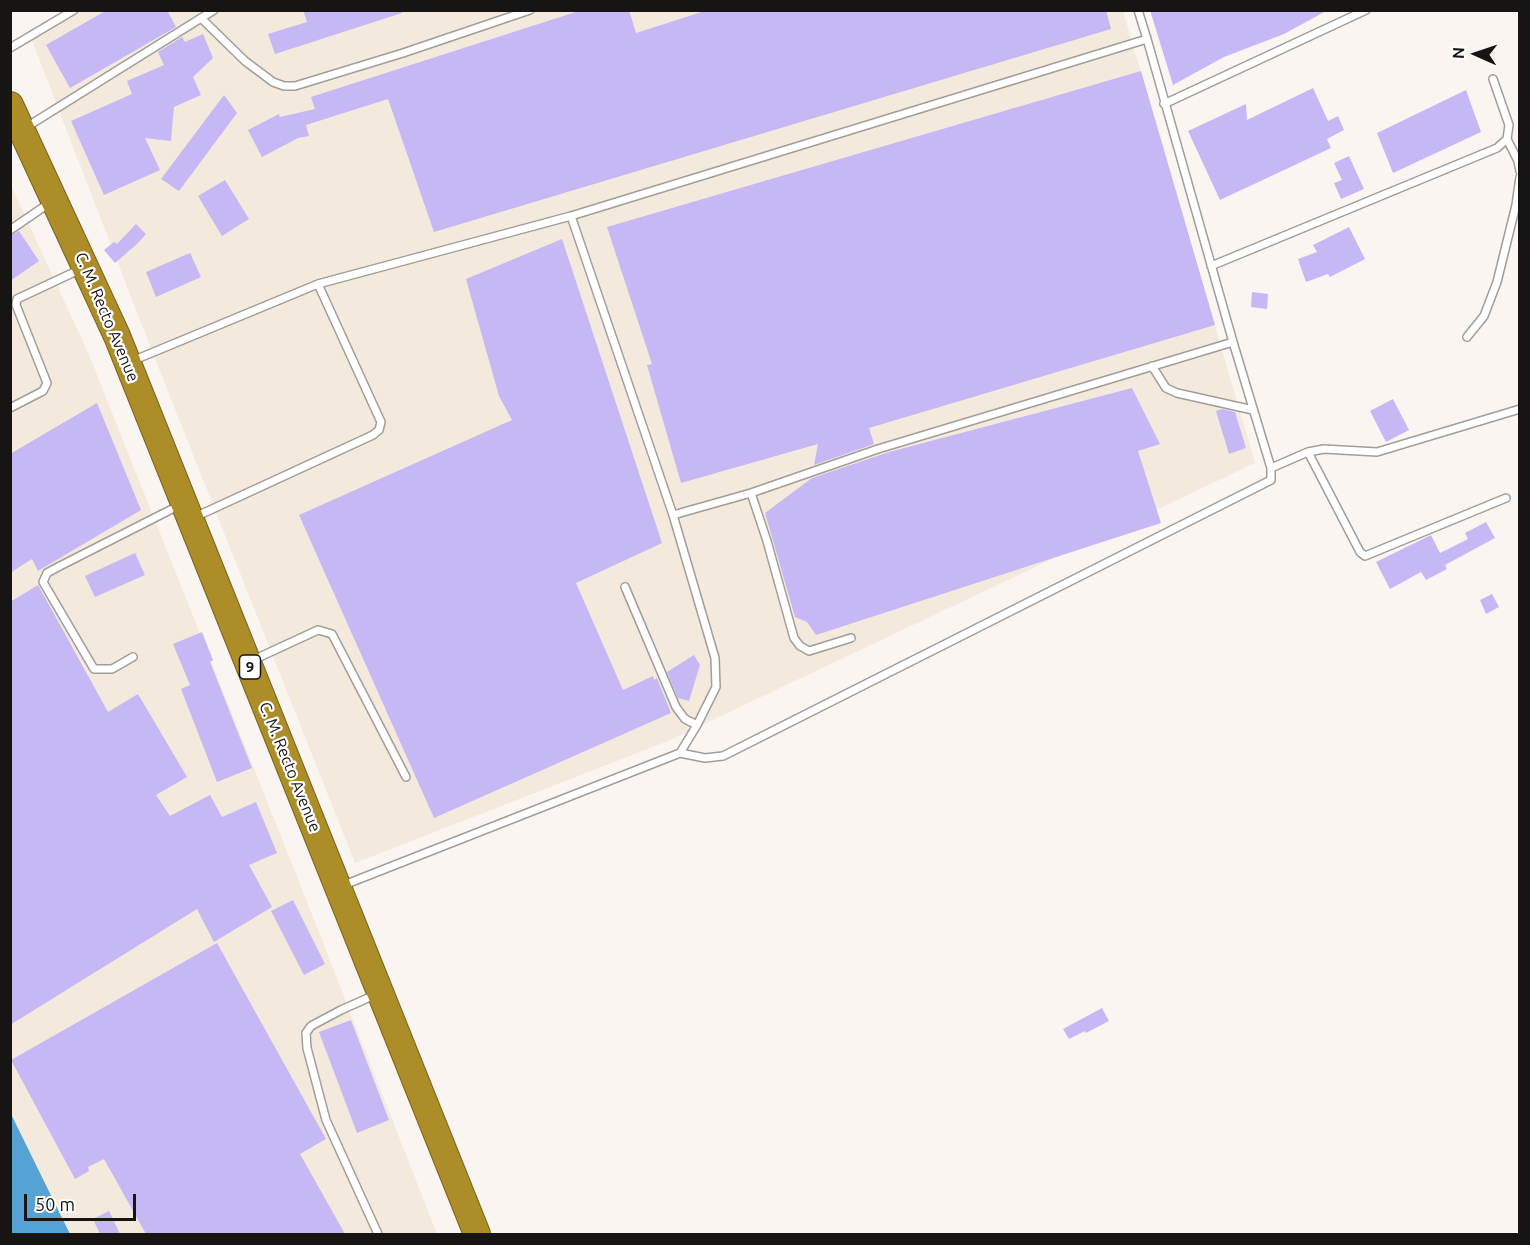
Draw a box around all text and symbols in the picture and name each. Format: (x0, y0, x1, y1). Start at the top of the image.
north arrow (1446, 24, 1506, 84)
text: N (1449, 47, 1467, 59)
street label: C. M. Recto Avenue (71, 249, 143, 385)
road number: 9 (240, 655, 260, 679)
street label: C. M. Recto Avenue (255, 699, 325, 835)
scale bar (27, 1182, 140, 1220)
text: 50 m (35, 1194, 75, 1214)

